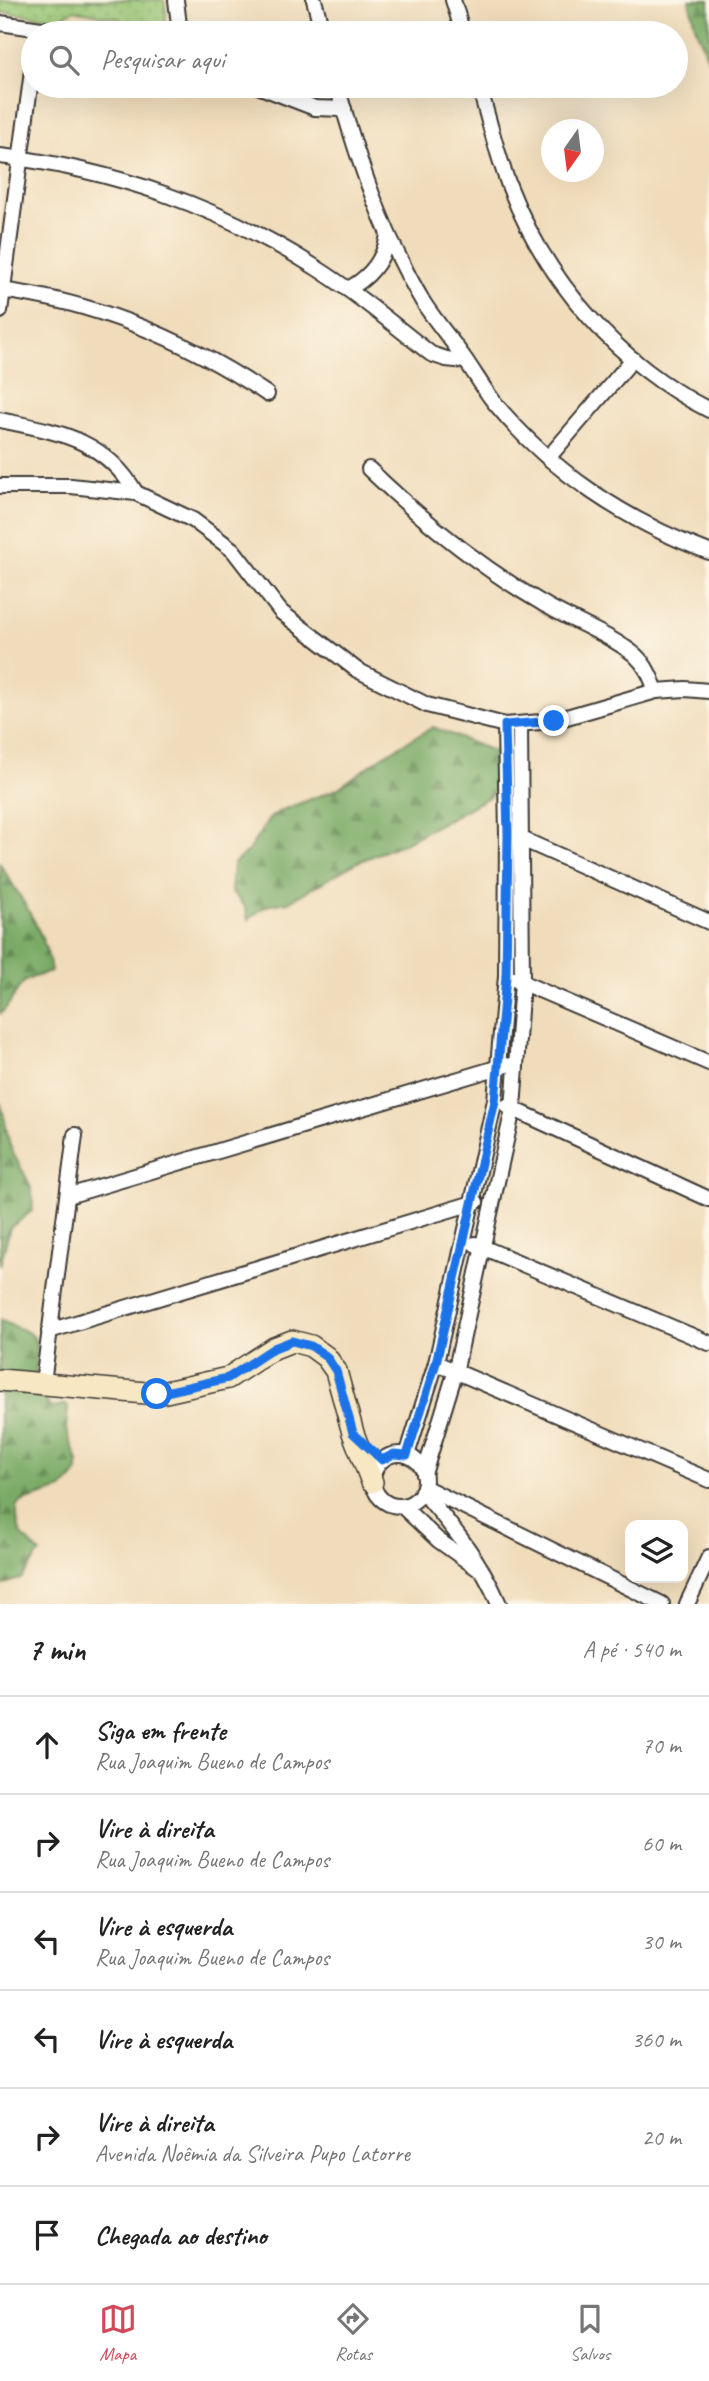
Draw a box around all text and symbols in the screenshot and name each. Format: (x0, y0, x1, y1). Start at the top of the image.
search box (21, 21, 688, 98)
icon: search (45, 41, 83, 79)
text: Pesquisar aqui (101, 43, 225, 76)
north arrow (541, 119, 604, 182)
route end (538, 705, 569, 736)
route start (141, 1378, 172, 1409)
map controls (625, 1520, 688, 1583)
button: layers (625, 1520, 688, 1583)
text: 7 min (28, 1631, 85, 1669)
text: A pé · 540 m (583, 1635, 681, 1664)
text: Siga em frente (95, 1714, 226, 1747)
icon: ahead (28, 1726, 66, 1764)
text: 70 m (642, 1731, 681, 1760)
text: Rua Joaquim Bueno de Campos (95, 1747, 329, 1776)
text: Vire à direita (95, 1812, 214, 1845)
icon: right (28, 1824, 66, 1862)
text: 60 m (642, 1829, 681, 1858)
text: Rua Joaquim Bueno de Campos (95, 1845, 329, 1874)
text: Vire à esquerda (95, 1910, 232, 1943)
icon: left (28, 1922, 66, 1960)
text: 30 m (642, 1927, 681, 1956)
text: Rua Joaquim Bueno de Campos (95, 1943, 329, 1972)
icon: left (28, 2020, 66, 2058)
text: Vire à esquerda (95, 2023, 232, 2056)
text: 360 m (632, 2025, 681, 2054)
text: Vire à direita (95, 2106, 214, 2139)
icon: right (28, 2118, 66, 2156)
text: 20 m (642, 2123, 681, 2152)
text: Avenida Noêmia da Silveira Pupo Latorre (95, 2139, 410, 2168)
icon: arrive (28, 2216, 66, 2254)
text: Chegada ao destino (95, 2219, 267, 2252)
tab: Mapa (99, 2300, 137, 2366)
tab: Rotas (334, 2300, 372, 2366)
tab: Salvos (570, 2300, 610, 2366)

